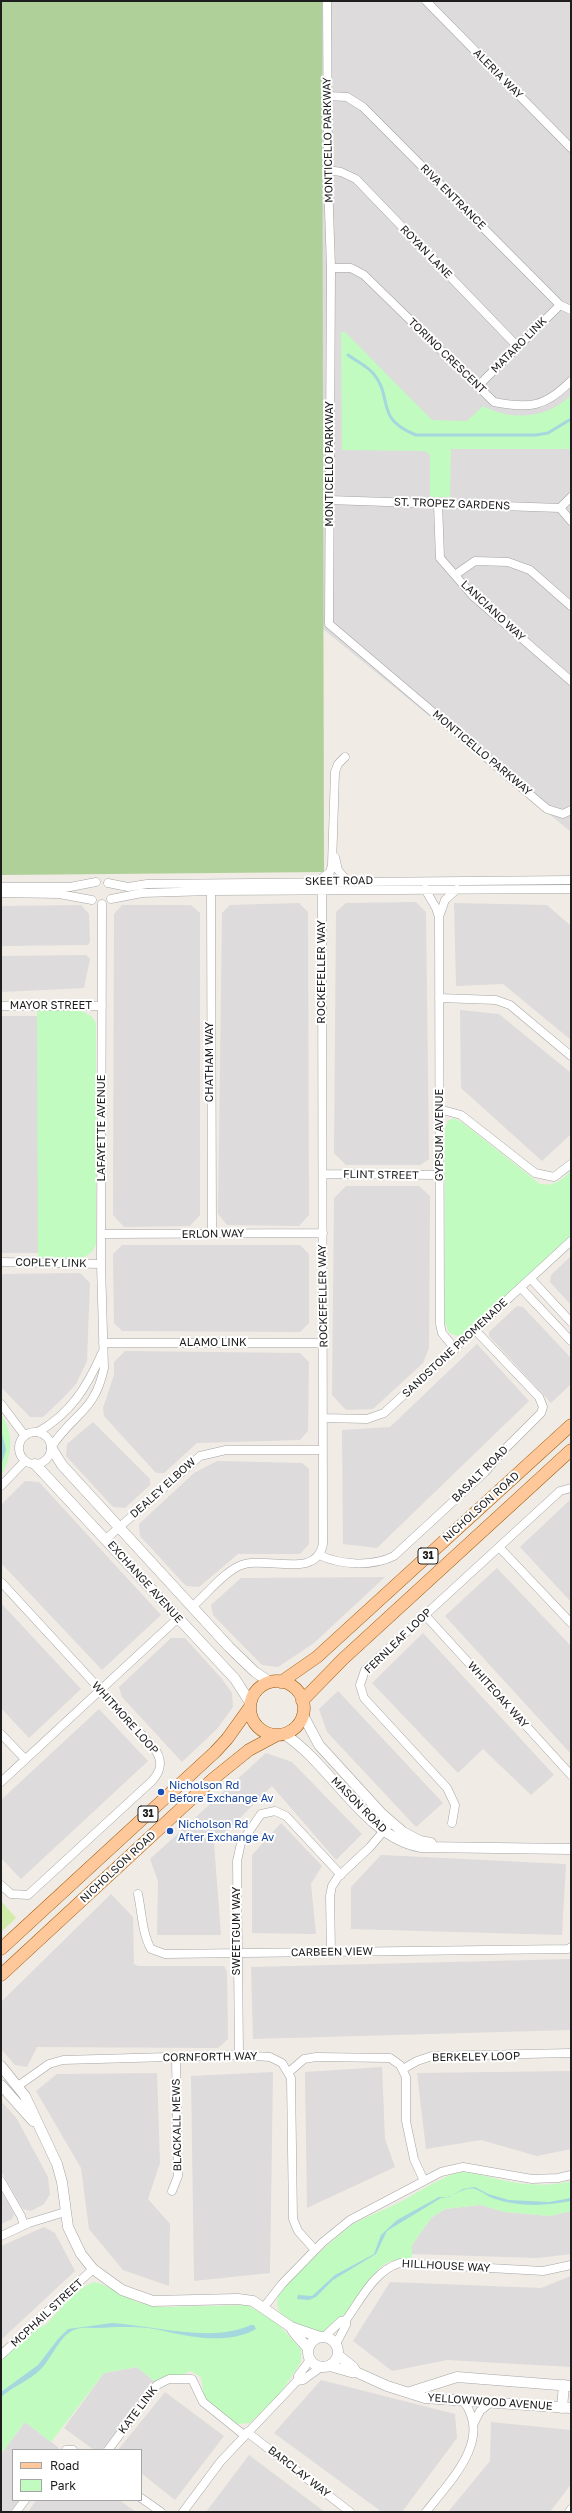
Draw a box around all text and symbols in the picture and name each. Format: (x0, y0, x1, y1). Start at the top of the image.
street label: ALERIA WAY (470, 46, 526, 102)
street label: MONTICELLO PARKWAY (320, 77, 336, 203)
street label: RIVA ENTRANCE (418, 162, 488, 232)
street label: ROYAN LANE (397, 223, 455, 281)
street label: MATARO LINK (488, 314, 550, 376)
street label: TORINO CRESCENT (405, 315, 489, 397)
street label: MONTICELLO PARKWAY (323, 401, 337, 527)
street label: ST. TROPEZ GARDENS (394, 495, 510, 513)
street label: LANCIANO WAY (458, 578, 528, 644)
street label: MONTICELLO PARKWAY (430, 708, 534, 798)
street label: SKEET ROAD (305, 874, 373, 888)
street label: ROCKEFELLER WAY (315, 920, 329, 1024)
street label: MAYOR STREET (10, 999, 92, 1013)
street label: CHATHAM WAY (203, 1022, 217, 1102)
street label: LAFAYETTE AVENUE (95, 1074, 109, 1182)
street label: GYPSUM AVENUE (433, 1089, 447, 1181)
street label: FLINT STREET (343, 1168, 419, 1182)
street label: ERLON WAY (182, 1227, 244, 1241)
street label: ROCKEFELLER WAY (315, 1244, 331, 1348)
street label: COPLEY LINK (15, 1256, 87, 1270)
street label: SANDSTONE PROMENADE (400, 1296, 510, 1400)
street label: ALAMO LINK (179, 1336, 247, 1350)
street label: BASALT ROAD (449, 1443, 511, 1505)
street label: DEALEY ELBOW (128, 1455, 198, 1521)
street label: NICHOLSON ROAD (440, 1469, 522, 1545)
street label: EXCHANGE AVENUE (105, 1538, 185, 1626)
road number: 31 (418, 1548, 438, 1564)
street label: FERNLEAF LOOP (362, 1606, 434, 1676)
street label: WHITEOAK WAY (465, 1659, 531, 1731)
street label: WHITMORE LOOP (89, 1679, 161, 1757)
street label: MASON ROAD (328, 1774, 390, 1836)
place label: Nicholson Rd Before Exchange Av (169, 1779, 273, 1805)
marker: Nicholson Rd Before Exchange Av (156, 1787, 166, 1797)
road number: 31 (138, 1806, 158, 1822)
place label: Nicholson Rd After Exchange Av (178, 1818, 274, 1844)
marker: Nicholson Rd After Exchange Av (165, 1826, 175, 1836)
street label: NICHOLSON ROAD (77, 1829, 159, 1905)
street label: SWEETGUM WAY (230, 1887, 244, 1975)
street label: CARBEEN VIEW (291, 1945, 373, 1959)
street label: CORNFORTH WAY (163, 2050, 257, 2064)
street label: BERKELEY LOOP (432, 2050, 520, 2064)
street label: BLACKALL MEWS (170, 2079, 184, 2171)
street label: HILLHOUSE WAY (401, 2257, 491, 2275)
street label: MCPHAIL STREET (8, 2276, 86, 2350)
street label: KATE LINK (116, 2384, 160, 2436)
street label: YELLOWWOOD AVENUE (427, 2391, 553, 2413)
street label: BARCLAY WAY (265, 2444, 333, 2500)
legend (12, 2449, 142, 2501)
text: Road (50, 2458, 79, 2473)
text: Park (50, 2478, 76, 2493)

